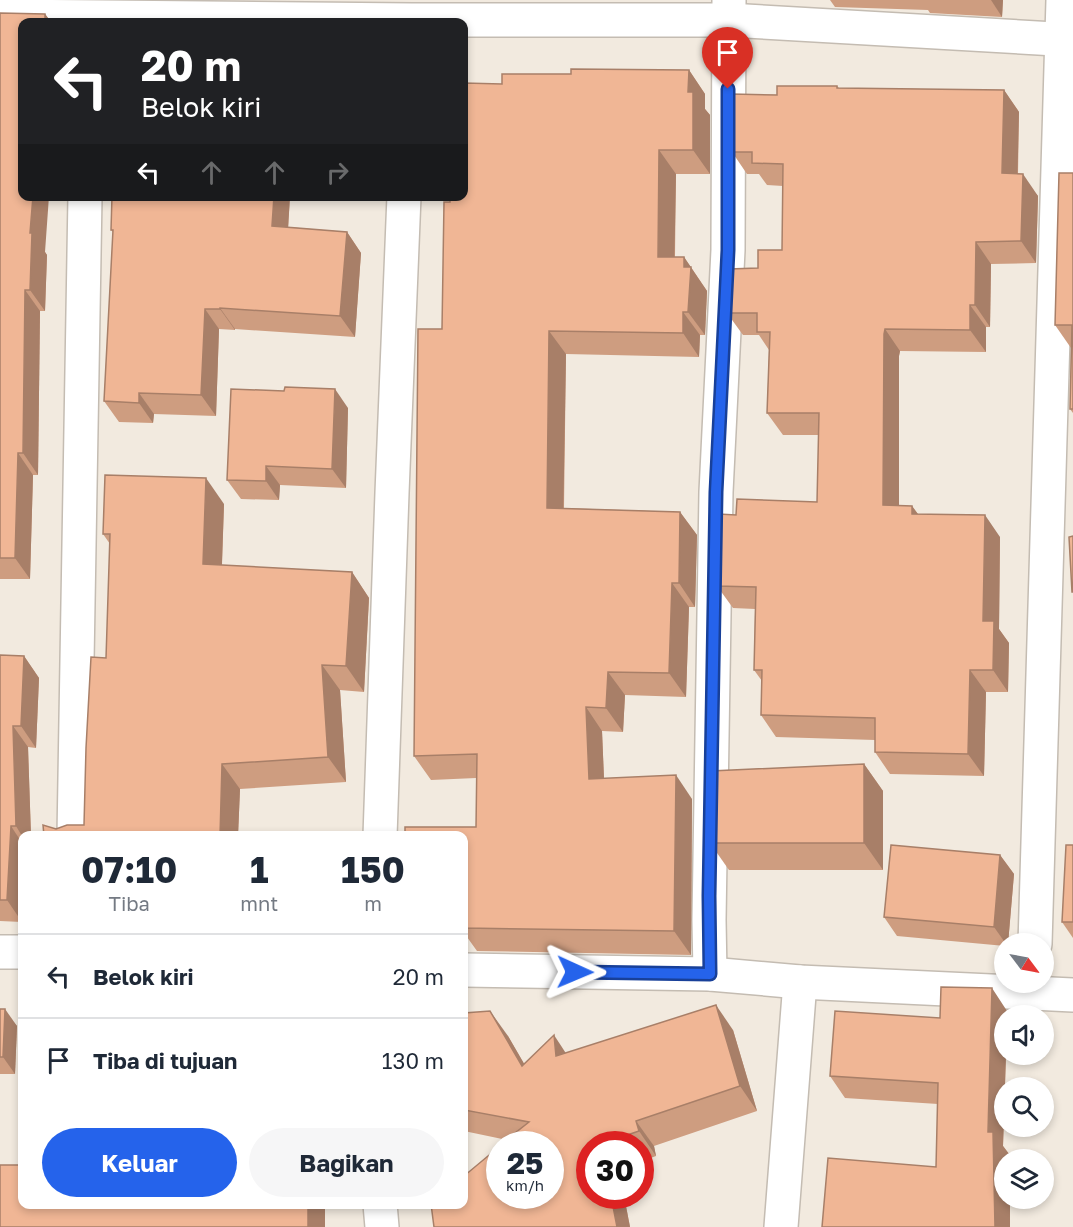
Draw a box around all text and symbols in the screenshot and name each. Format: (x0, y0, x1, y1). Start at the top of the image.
pin (702, 27, 753, 89)
icon: arrive (711, 36, 744, 69)
text: 20 m (141, 40, 241, 90)
icon: left (42, 42, 120, 120)
text: Belok kiri (141, 91, 262, 123)
icon: left (132, 156, 165, 189)
icon: ahead (195, 156, 228, 189)
icon: ahead (258, 156, 291, 189)
icon: right (321, 156, 354, 189)
text: 07:10 (81, 848, 177, 891)
text: 1 (250, 848, 269, 891)
text: 150 (341, 848, 405, 891)
text: Tiba (108, 891, 150, 915)
text: mnt (240, 891, 278, 915)
text: m (364, 891, 382, 915)
north arrow (994, 933, 1054, 993)
map controls (994, 933, 1054, 1209)
position arrow (543, 940, 607, 1004)
icon: left (42, 960, 75, 993)
text: Belok kiri (93, 963, 194, 990)
text: 20 m (393, 963, 444, 990)
button: sound (994, 1005, 1054, 1065)
icon: arrive (42, 1044, 75, 1077)
text: Tiba di tujuan (93, 1047, 237, 1074)
text: 130 m (382, 1047, 444, 1074)
button: search (994, 1077, 1054, 1137)
button: Keluar (42, 1128, 237, 1197)
button: Bagikan (249, 1128, 444, 1197)
speed limit sign: 30 (576, 1131, 654, 1209)
text: 25 (507, 1145, 543, 1181)
button: layers (994, 1149, 1054, 1209)
text: km/h (506, 1176, 544, 1194)

